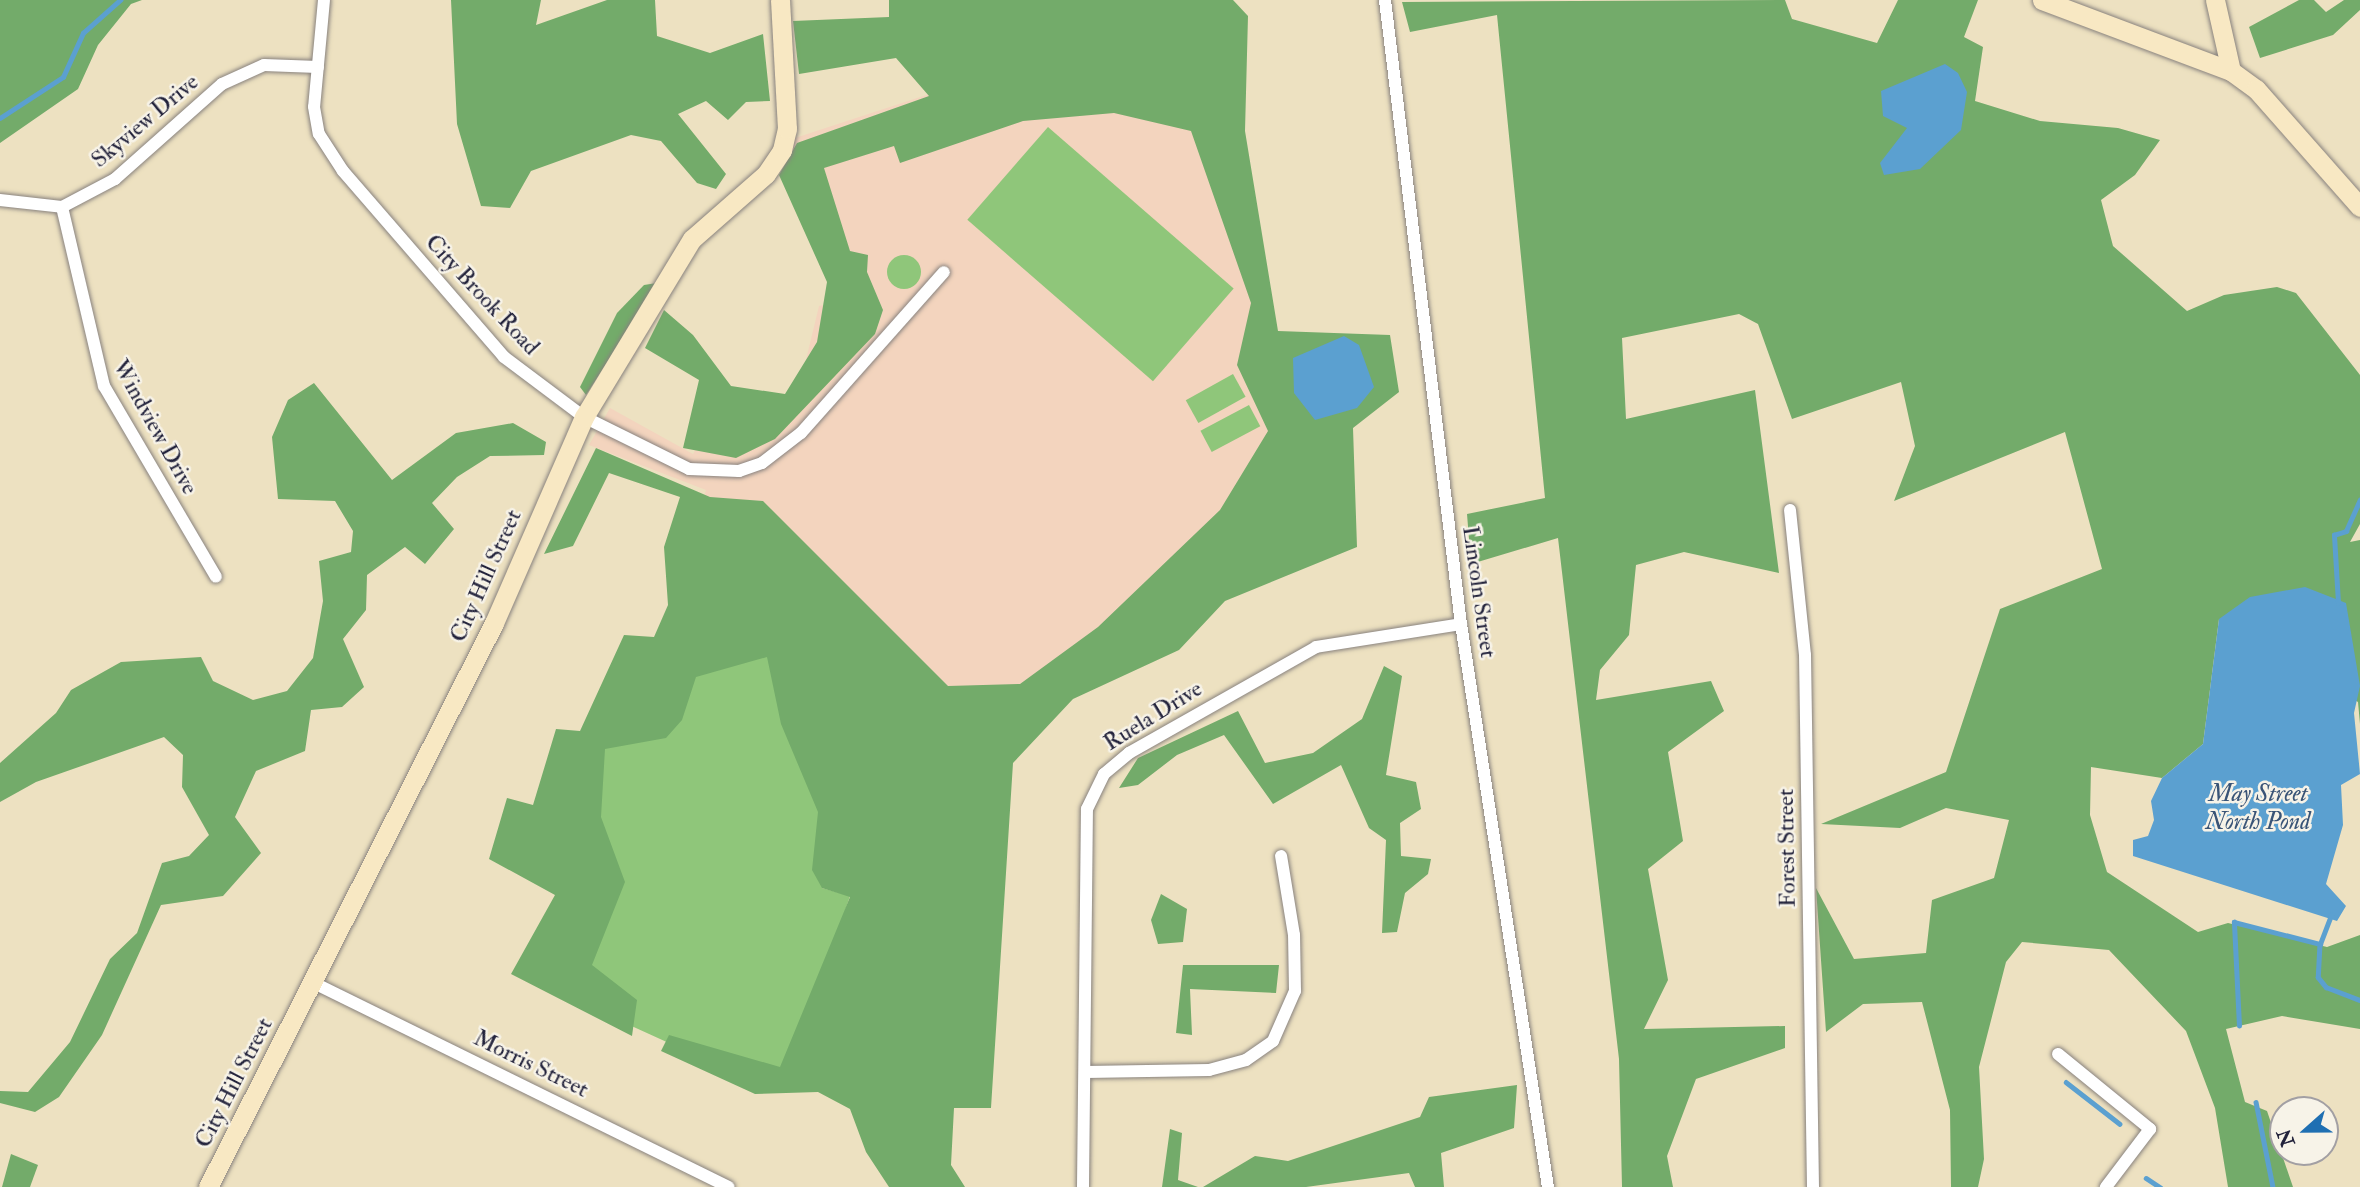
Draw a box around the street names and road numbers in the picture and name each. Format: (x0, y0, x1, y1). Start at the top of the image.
street label: Skyview Drive (86, 68, 204, 174)
street label: City Brook Road (419, 229, 545, 361)
street label: Windview Drive (107, 355, 203, 499)
street label: City Hill Street (444, 505, 528, 647)
street label: Lincoln Street (1456, 524, 1502, 660)
street label: Ruela Drive (1099, 675, 1207, 757)
street label: Forest Street (1772, 788, 1802, 908)
street label: City Hill Street (189, 1013, 279, 1153)
street label: Morris Street (469, 1024, 593, 1104)

